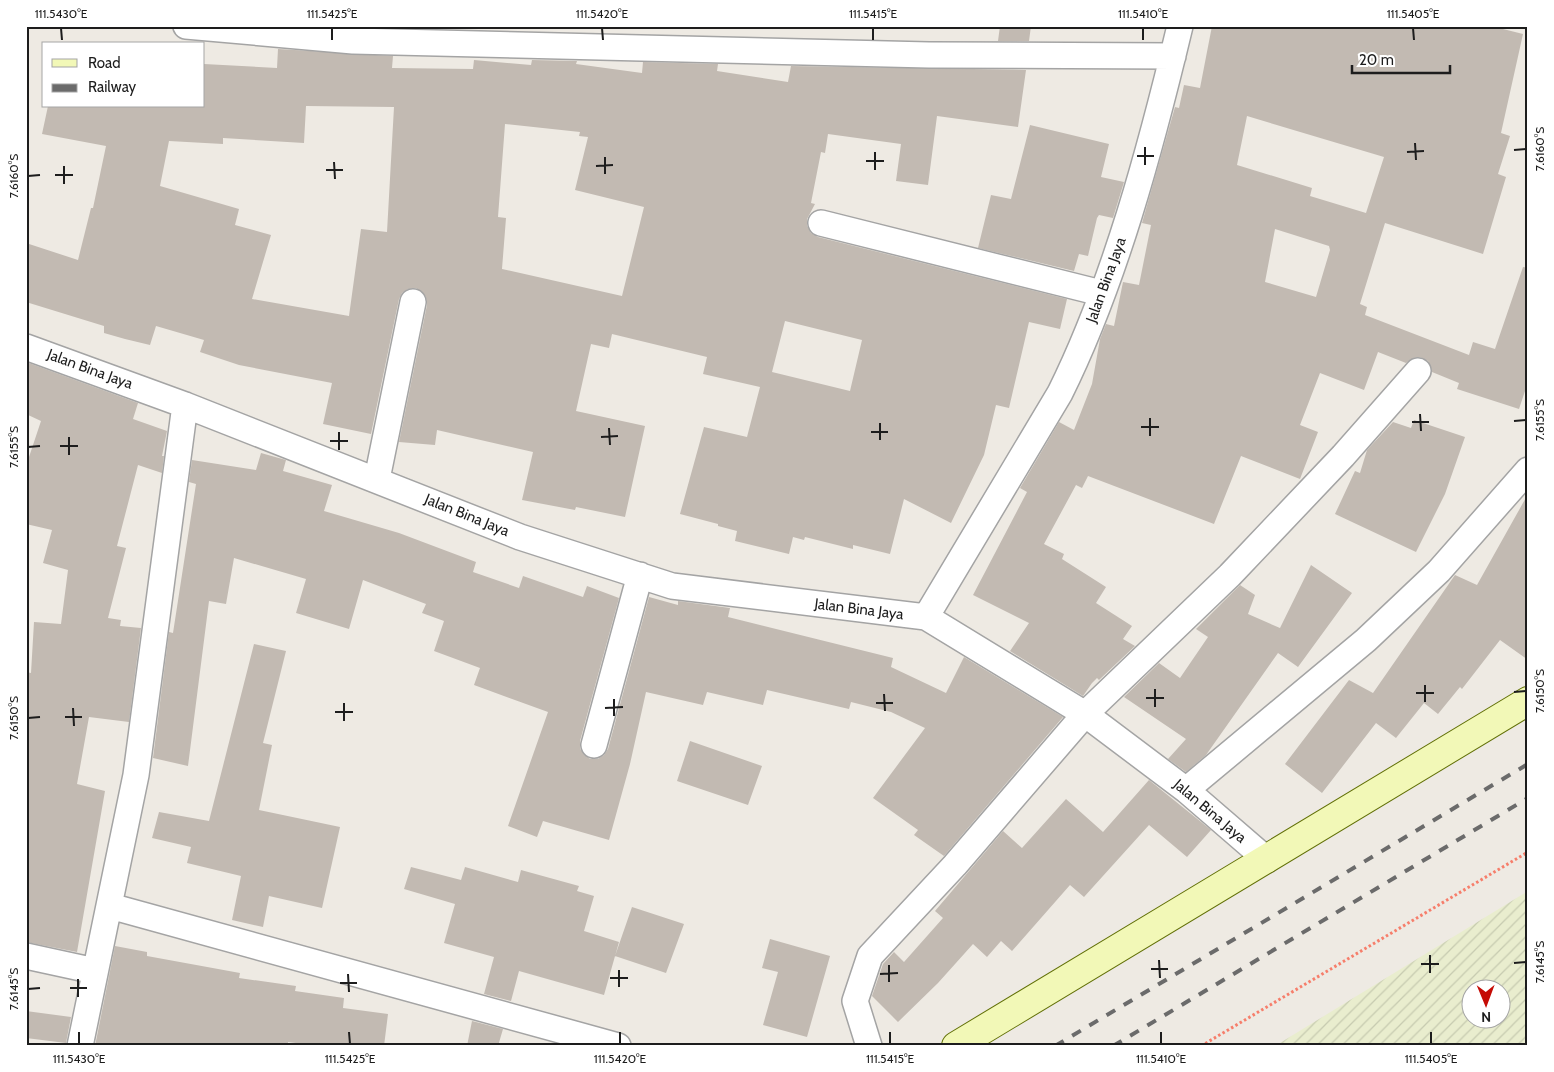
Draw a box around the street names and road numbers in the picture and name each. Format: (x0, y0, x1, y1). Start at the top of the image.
street label: Jalan Bina Jaya (1082, 234, 1130, 326)
street label: Jalan Bina Jaya (44, 345, 136, 393)
street label: Jalan Bina Jaya (421, 489, 513, 540)
street label: Jalan Bina Jaya (812, 594, 905, 623)
street label: Jalan Bina Jaya (1169, 775, 1251, 847)

